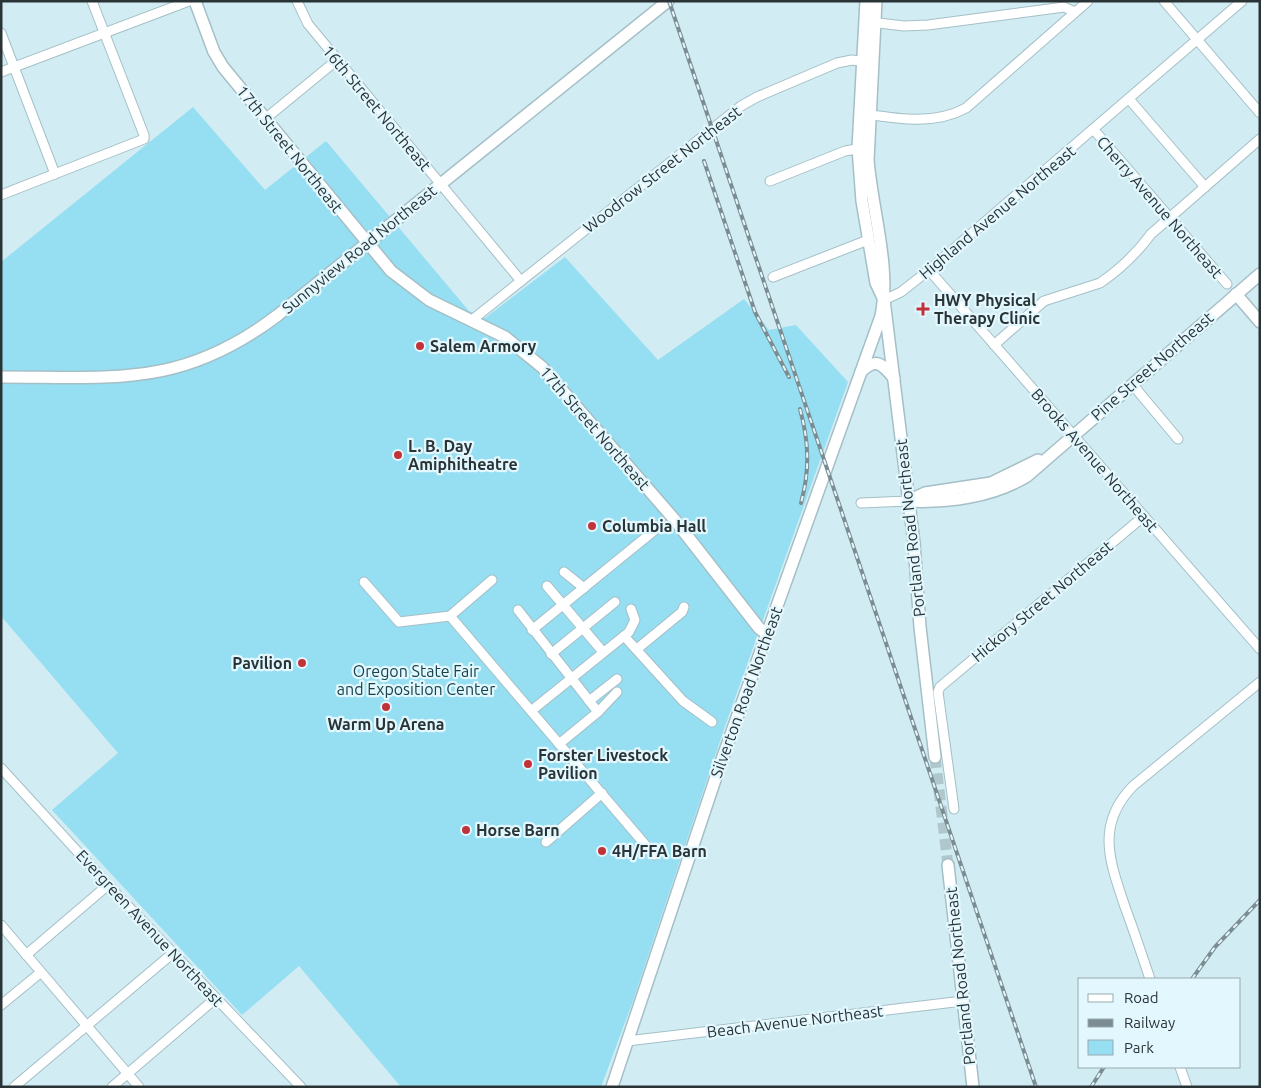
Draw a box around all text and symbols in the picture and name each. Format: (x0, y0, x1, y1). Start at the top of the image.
street label: 16th Street Northeast (319, 42, 435, 175)
street label: 17th Street Northeast (233, 82, 347, 217)
street label: Woodrow Street Northeast (580, 101, 745, 236)
street label: Cherry Avenue Northeast (1094, 133, 1227, 282)
street label: Highland Avenue Northeast (915, 141, 1079, 283)
street label: Sunnyview Road Northeast (278, 181, 440, 317)
place label: HWY Physical Therapy Clinic (934, 291, 1040, 327)
marker: HWY Physical Therapy Clinic (916, 302, 930, 316)
street label: Pine Street Northeast (1087, 308, 1217, 424)
place label: Salem Armory (430, 337, 537, 355)
marker: Salem Armory (414, 340, 426, 352)
street label: 17th Street Northeast (536, 362, 654, 494)
street label: Brooks Avenue Northeast (1028, 385, 1163, 536)
place label: L. B. Day Amiphitheatre (408, 437, 518, 473)
street label: Portland Road Northeast (892, 437, 928, 618)
marker: L. B. Day Amiphitheatre (392, 449, 404, 461)
place label: Columbia Hall (602, 517, 706, 535)
marker: Columbia Hall (586, 520, 598, 532)
street label: Hickory Street Northeast (968, 536, 1117, 665)
street label: Silverton Road Northeast (707, 603, 786, 780)
place label: Pavilion (232, 654, 292, 672)
marker: Pavilion (296, 657, 308, 669)
park label: Oregon State Fair and Exposition Center (337, 662, 495, 698)
marker: Warm Up Arena (380, 701, 392, 713)
place label: Warm Up Arena (327, 715, 445, 733)
place label: Forster Livestock Pavilion (538, 746, 668, 782)
marker: Forster Livestock Pavilion (522, 758, 534, 770)
place label: Horse Barn (476, 821, 560, 839)
marker: Horse Barn (460, 824, 472, 836)
place label: 4H/FFA Barn (612, 842, 707, 860)
marker: 4H/FFA Barn (596, 845, 608, 857)
street label: Evergreen Avenue Northeast (73, 846, 228, 1010)
street label: Portland Road Northeast (942, 885, 978, 1066)
legend (1078, 978, 1241, 1068)
text: Road (1124, 989, 1159, 1006)
street label: Beach Avenue Northeast (706, 1001, 885, 1041)
text: Railway (1124, 1014, 1175, 1031)
text: Park (1124, 1039, 1154, 1056)

